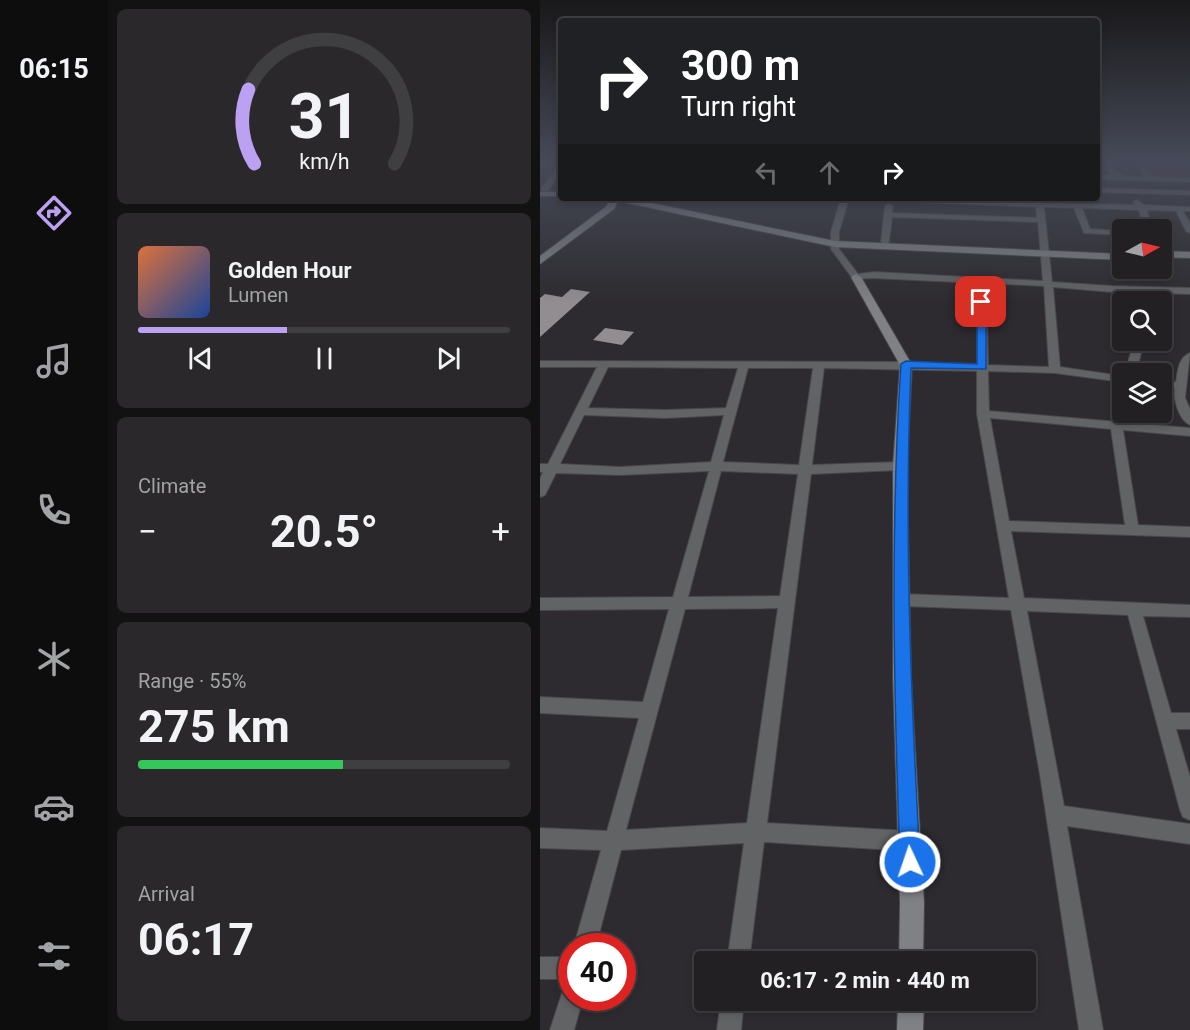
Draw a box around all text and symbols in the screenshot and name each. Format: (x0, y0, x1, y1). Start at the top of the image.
text: 300 m (681, 41, 800, 90)
icon: right (582, 42, 660, 120)
text: 06:15 (19, 53, 89, 85)
text: 31 (288, 80, 360, 153)
text: Turn right (681, 91, 796, 123)
text: km/h (299, 149, 349, 174)
icon: left (750, 156, 783, 189)
icon: ahead (813, 156, 846, 189)
icon: right (876, 156, 909, 189)
icon: directions (33, 192, 75, 234)
north arrow (1112, 219, 1172, 279)
map controls (1112, 219, 1172, 423)
text: Golden Hour (228, 258, 352, 283)
pin (955, 276, 1006, 327)
text: Lumen (228, 283, 289, 307)
icon: arrive (964, 285, 997, 318)
button: search (1112, 291, 1172, 351)
icon: music (33, 340, 75, 382)
icon: previous (184, 342, 217, 375)
icon: pause (308, 342, 341, 375)
icon: next (432, 342, 465, 375)
button: layers (1112, 363, 1172, 423)
text: Climate (138, 474, 206, 498)
icon: phone (33, 489, 75, 531)
text: 20.5° (270, 505, 378, 558)
text: − (138, 512, 157, 551)
text: + (491, 512, 510, 551)
icon: climate (33, 638, 75, 680)
text: Range · 55% (138, 669, 246, 693)
text: 275 km (138, 700, 290, 753)
icon: car (33, 786, 75, 828)
position arrow (878, 830, 942, 894)
text: Arrival (138, 882, 195, 906)
text: 06:17 (138, 913, 254, 966)
speed limit sign: 40 (558, 933, 636, 1011)
icon: filters (33, 935, 75, 977)
text: 06:17 · 2 min · 440 m (760, 968, 970, 993)

